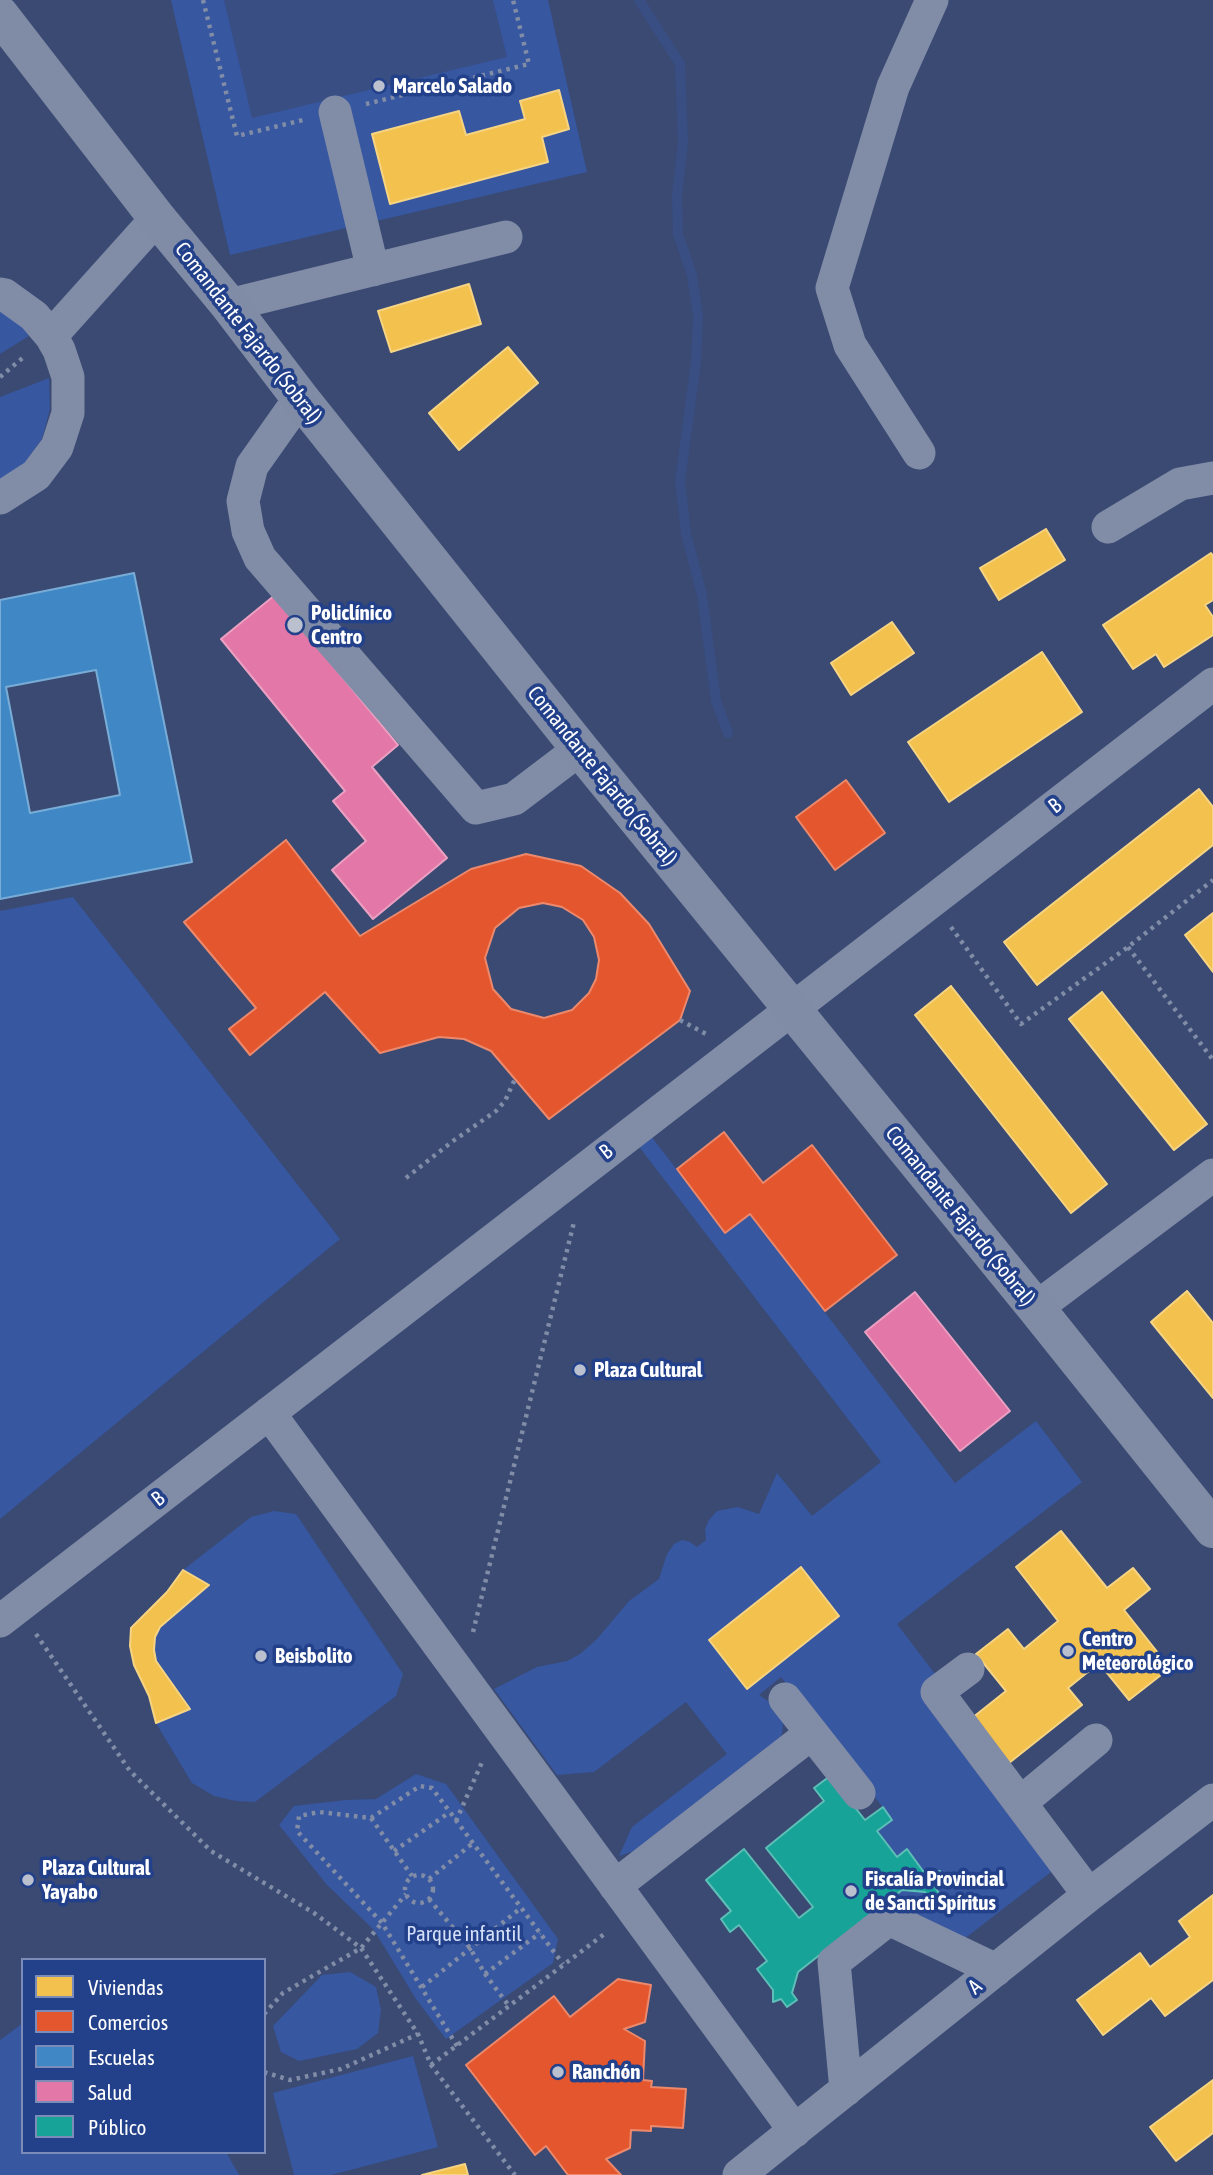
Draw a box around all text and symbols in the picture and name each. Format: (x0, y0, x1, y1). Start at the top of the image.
place label: Marcelo Salado (393, 73, 512, 99)
marker: Marcelo Salado (371, 78, 387, 94)
street label: Comandante Fajardo (Sobral) (169, 237, 327, 429)
place label: Policlínico Centro (311, 600, 392, 650)
marker: Policlínico Centro (285, 615, 305, 635)
street label: Comandante Fajardo (Sobral) (522, 681, 682, 871)
street label: B (1043, 793, 1067, 819)
street label: Comandante Fajardo (Sobral) (880, 1121, 1040, 1311)
street label: B (594, 1139, 618, 1165)
place label: Plaza Cultural (594, 1357, 702, 1383)
marker: Plaza Cultural (572, 1362, 588, 1378)
street label: B (146, 1486, 170, 1512)
place label: Centro Meteorológico (1082, 1626, 1194, 1676)
place label: Beisbolito (275, 1643, 353, 1669)
marker: Centro Meteorológico (1060, 1643, 1076, 1659)
marker: Beisbolito (253, 1648, 269, 1664)
place label: Plaza Cultural Yayabo (42, 1855, 150, 1905)
place label: Fiscalía Provincial de Sancti Spíritus (865, 1866, 1004, 1916)
marker: Plaza Cultural Yayabo (20, 1872, 36, 1888)
marker: Fiscalía Provincial de Sancti Spíritus (843, 1883, 859, 1899)
park label: Parque infantil (406, 1921, 522, 1947)
legend (21, 1958, 266, 2154)
street label: A (963, 1974, 987, 2000)
text: Viviendas (88, 1975, 163, 1999)
text: Comercios (88, 2010, 168, 2034)
text: Escuelas (88, 2045, 155, 2069)
place label: Ranchón (572, 2059, 640, 2085)
marker: Ranchón (550, 2064, 566, 2080)
text: Salud (88, 2080, 132, 2104)
text: Público (88, 2115, 146, 2139)

